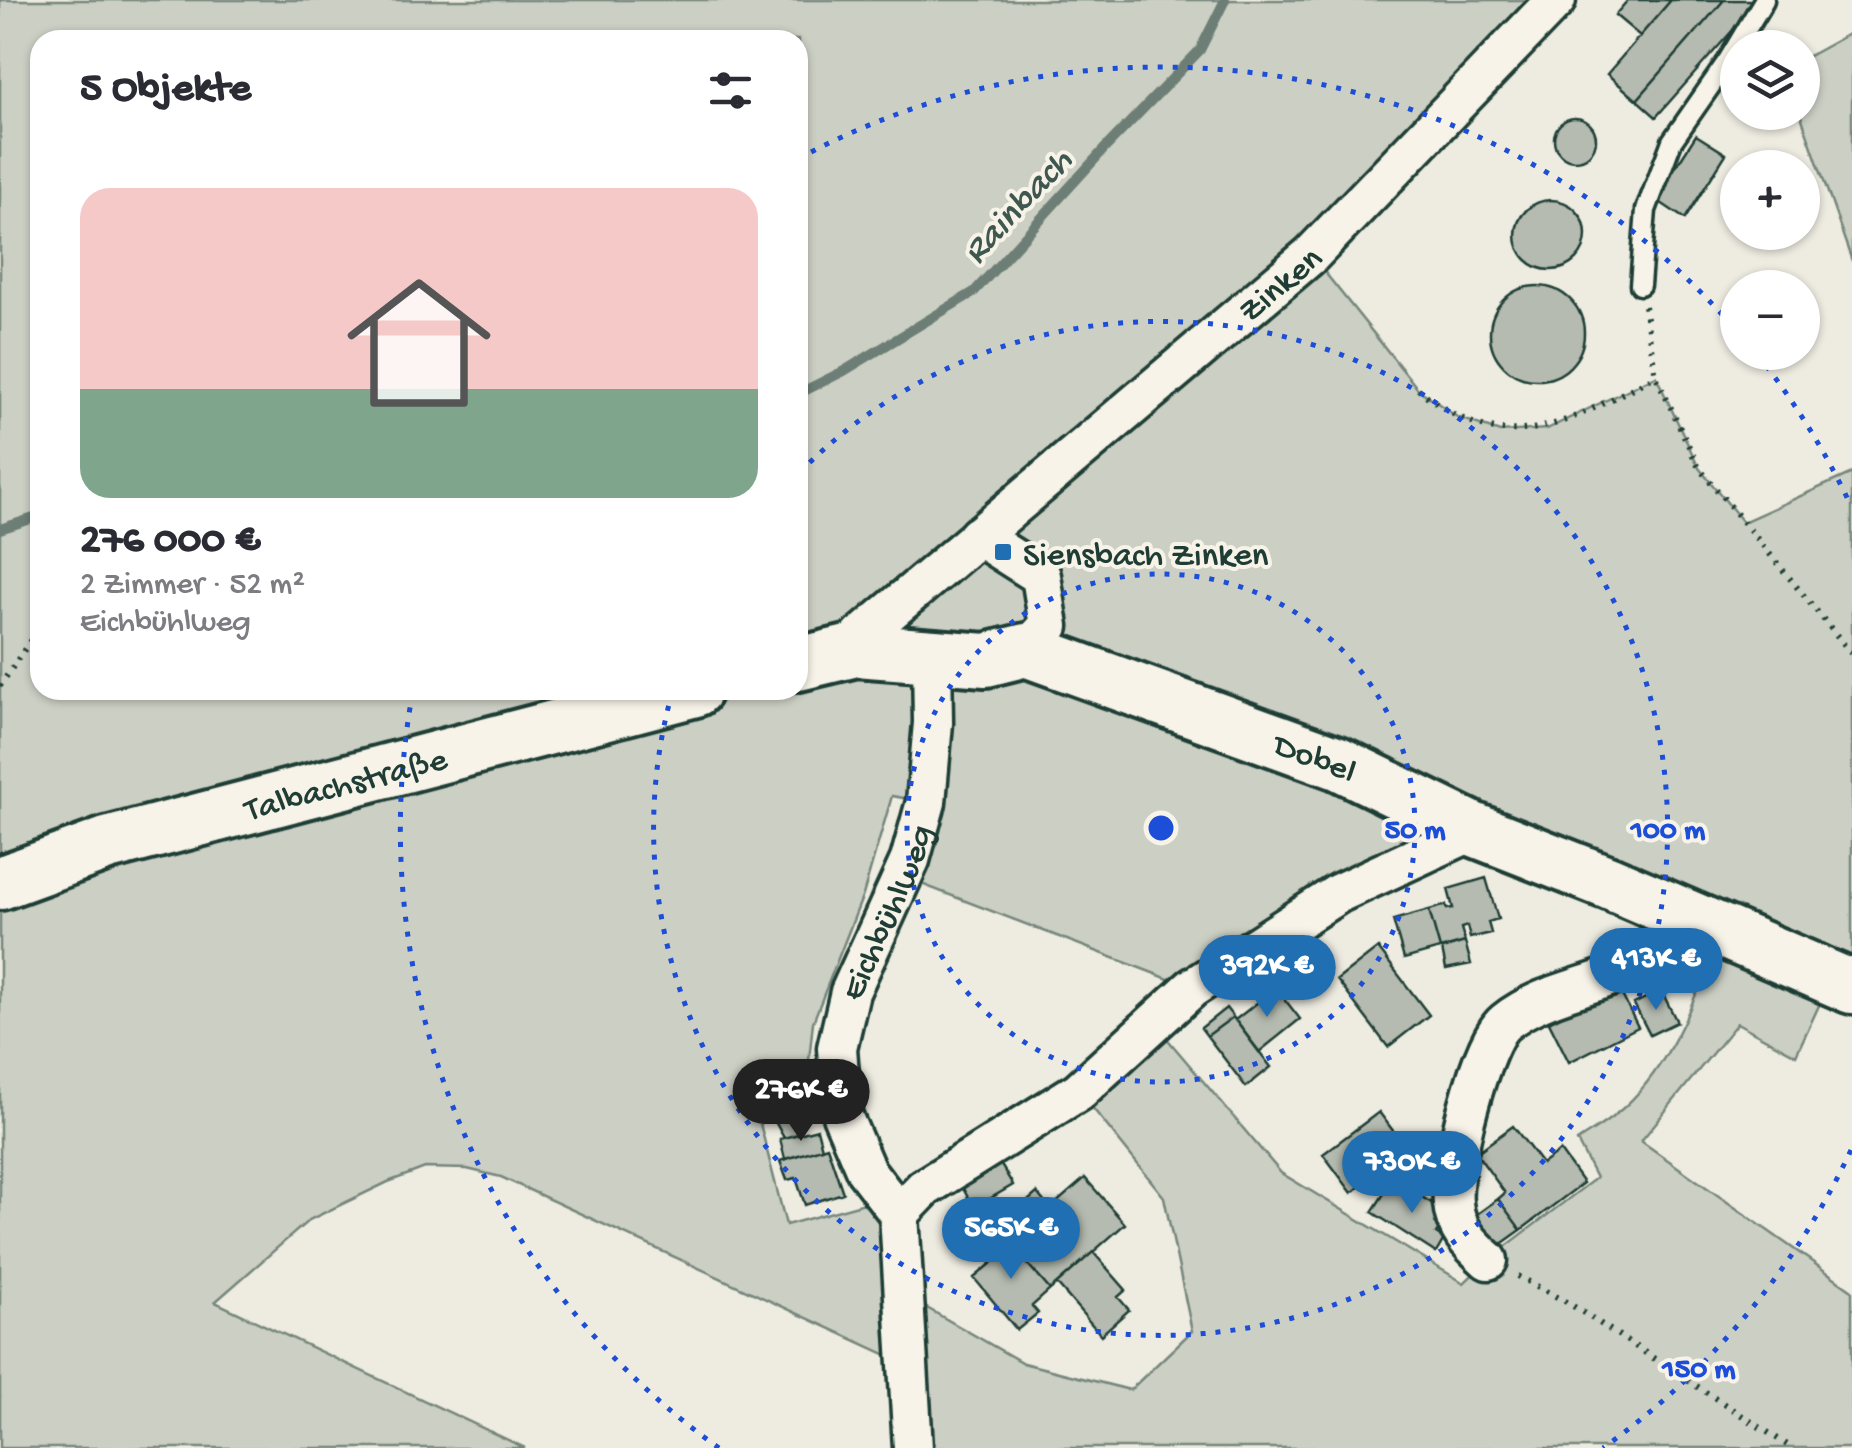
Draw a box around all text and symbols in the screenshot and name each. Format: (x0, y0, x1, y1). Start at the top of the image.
map controls (1720, 30, 1820, 370)
button: layers (1720, 30, 1820, 130)
icon: filters (703, 63, 758, 118)
text: 5 Objekte (80, 66, 251, 115)
water label: Rainbach (955, 141, 1084, 275)
button: + (1720, 150, 1820, 250)
street label: Zinken (1232, 239, 1333, 334)
icon: home (329, 253, 509, 433)
button: − (1720, 270, 1820, 370)
text: 276 000 € (80, 518, 260, 567)
place label: Siensbach Zinken (1023, 537, 1269, 578)
marker: Siensbach Zinken (992, 541, 1014, 563)
text: 2 Zimmer · 52 m² (80, 567, 305, 605)
text: Eichbühlweg (80, 605, 251, 643)
street label: Dobel (1265, 726, 1362, 795)
street label: Talbachstraße (239, 741, 453, 834)
centre of rings (1143, 810, 1179, 846)
text: 50 m (1384, 815, 1446, 850)
text: 100 m (1630, 815, 1706, 850)
street label: Eichbühlweg (834, 821, 945, 1008)
pin: 413K € (1575, 928, 1737, 1013)
pin: 392K € (1186, 935, 1348, 1020)
text: 413K € (1612, 941, 1700, 979)
text: 392K € (1221, 948, 1313, 986)
pin: 276K € (720, 1059, 882, 1144)
text: 276K € (755, 1072, 847, 1110)
pin: 730K € (1331, 1131, 1493, 1216)
text: 730K € (1364, 1144, 1460, 1182)
pin: 565K € (930, 1197, 1092, 1282)
text: 565K € (964, 1210, 1058, 1248)
text: 150 m (1661, 1354, 1736, 1389)

